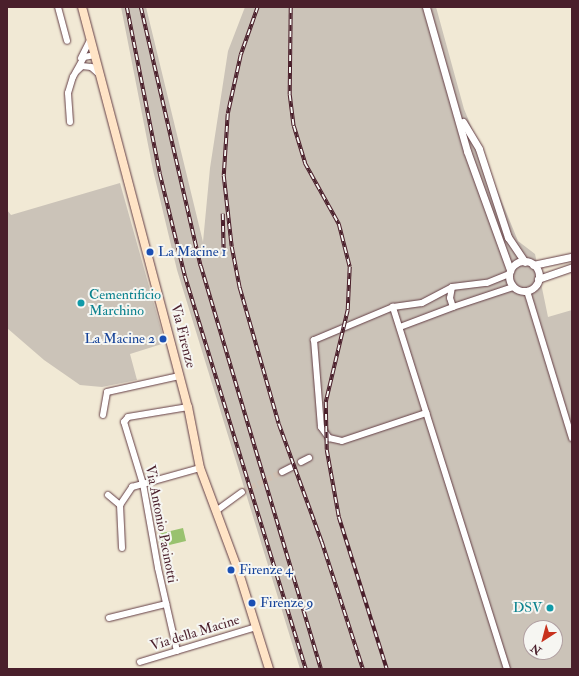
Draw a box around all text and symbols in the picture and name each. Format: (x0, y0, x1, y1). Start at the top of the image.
place label: La Macine 1 (158, 244, 226, 260)
marker: La Macine 1 (145, 247, 155, 257)
place label: Cementificio Marchino (89, 287, 161, 320)
marker: Cementificio Marchino (76, 298, 86, 308)
street label: Via Firenze (167, 302, 199, 370)
place label: La Macine 2 (84, 331, 155, 347)
marker: La Macine 2 (158, 334, 168, 344)
street label: Via Antonio Pacinotti (141, 464, 181, 584)
place label: Firenze 4 (239, 562, 293, 578)
marker: Firenze 4 (226, 565, 236, 575)
place label: Firenze 9 (260, 595, 313, 611)
marker: Firenze 9 (247, 598, 257, 608)
place label: DSV (513, 600, 542, 616)
marker: DSV (545, 603, 555, 613)
street label: Via della Macine (148, 611, 242, 655)
north arrow (523, 620, 563, 660)
text: N (528, 641, 544, 657)

